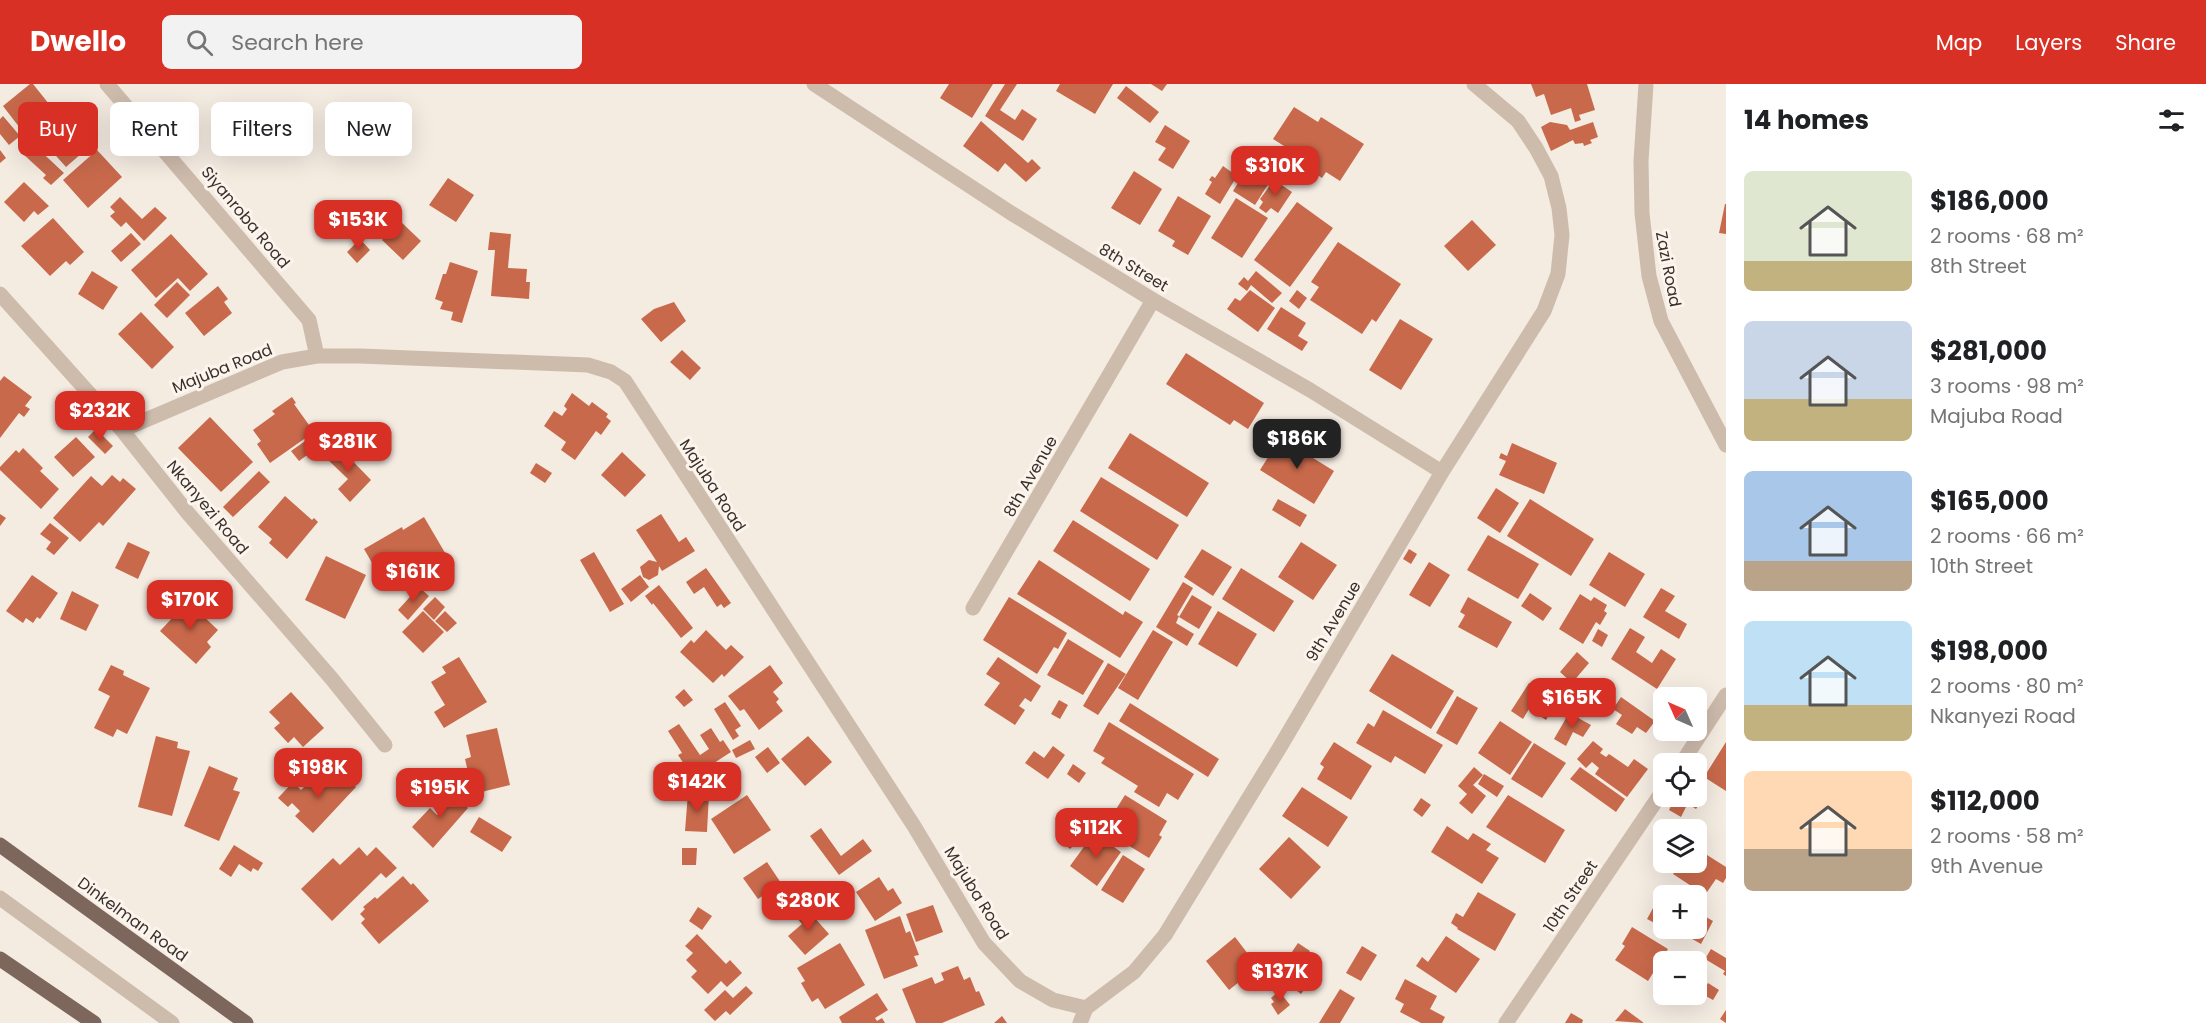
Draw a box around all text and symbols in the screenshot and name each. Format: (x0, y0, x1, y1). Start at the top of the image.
search box (162, 15, 582, 69)
text: Dwello (30, 22, 126, 61)
icon: search (183, 26, 216, 59)
text: Search here (231, 27, 364, 58)
text: Map (1936, 28, 1982, 57)
text: Layers (2015, 28, 2082, 57)
text: Share (2115, 28, 2176, 57)
chip: Buy (18, 102, 98, 156)
chip: Rent (110, 102, 199, 156)
chip: Filters (211, 102, 313, 156)
chip: New (325, 102, 412, 156)
text: 14 homes (1744, 102, 1869, 138)
icon: filters (2155, 104, 2188, 137)
pin: $310K (1233, 146, 1317, 197)
text: $310K (1245, 151, 1305, 179)
street label: Siyanroba Road (196, 161, 295, 273)
text: $186,000 (1930, 183, 2049, 219)
icon: home (1792, 195, 1864, 267)
pin: $153K (316, 200, 400, 251)
text: $153K (328, 205, 388, 233)
text: 2 rooms · 68 m² (1930, 222, 2084, 250)
street label: Zazi Road (1650, 229, 1687, 309)
street label: 8th Street (1095, 238, 1173, 297)
text: 8th Street (1930, 252, 2027, 280)
text: $281,000 (1930, 333, 2047, 369)
street label: Majuba Road (169, 338, 276, 399)
icon: home (1792, 345, 1864, 417)
text: 3 rooms · 98 m² (1930, 372, 2084, 400)
pin: $232K (58, 391, 142, 442)
text: $232K (69, 396, 131, 424)
text: Majuba Road (1930, 402, 2063, 430)
pin: $186K (1255, 419, 1339, 470)
pin: $281K (306, 422, 390, 473)
text: $186K (1267, 424, 1327, 452)
text: $281K (319, 427, 378, 455)
street label: 8th Avenue (998, 431, 1063, 521)
street label: Majuba Road (674, 434, 751, 536)
street label: Nkanyezi Road (161, 455, 254, 559)
text: $165,000 (1930, 483, 2049, 519)
icon: home (1792, 495, 1864, 567)
text: 2 rooms · 66 m² (1930, 522, 2084, 550)
pin: $161K (371, 552, 455, 603)
text: 10th Street (1930, 552, 2033, 580)
text: $161K (386, 557, 440, 585)
street label: 9th Avenue (1300, 576, 1367, 666)
pin: $170K (148, 580, 232, 631)
text: $170K (161, 585, 219, 613)
text: $198,000 (1930, 633, 2048, 669)
icon: home (1792, 645, 1864, 717)
text: 2 rooms · 80 m² (1930, 672, 2084, 700)
pin: $165K (1530, 678, 1614, 729)
text: $165K (1542, 683, 1602, 711)
north arrow (1653, 687, 1707, 741)
map controls (1653, 687, 1707, 1005)
text: Nkanyezi Road (1930, 702, 2076, 730)
pin: $198K (276, 748, 360, 799)
text: $198K (288, 753, 348, 781)
button: locate (1653, 753, 1707, 807)
pin: $142K (655, 762, 739, 813)
text: $142K (667, 767, 727, 795)
pin: $195K (398, 768, 482, 819)
text: $195K (410, 773, 470, 801)
text: $112,000 (1930, 783, 2040, 819)
icon: home (1792, 795, 1864, 867)
pin: $112K (1054, 808, 1138, 859)
text: $112K (1069, 813, 1123, 841)
button: layers (1653, 819, 1707, 873)
text: 2 rooms · 58 m² (1930, 822, 2084, 850)
street label: Majuba Road (939, 842, 1014, 944)
text: 9th Avenue (1930, 852, 2043, 880)
street label: 10th Street (1538, 856, 1603, 937)
street label: Dinkelman Road (73, 872, 192, 967)
pin: $280K (766, 881, 850, 932)
button: + (1653, 885, 1707, 939)
text: $280K (776, 886, 840, 914)
button: − (1653, 951, 1707, 1005)
pin: $137K (1238, 952, 1322, 1003)
text: $137K (1251, 957, 1309, 985)

